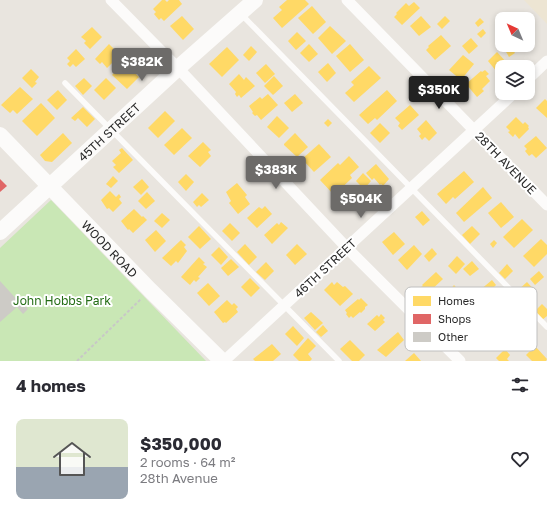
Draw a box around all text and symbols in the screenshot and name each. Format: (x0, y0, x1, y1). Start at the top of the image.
north arrow (495, 12, 535, 52)
map controls (495, 12, 535, 100)
pin: $382K (114, 48, 170, 82)
text: $382K (121, 53, 163, 69)
button: layers (495, 60, 535, 100)
pin: $350K (411, 76, 467, 110)
text: $350K (418, 81, 460, 97)
street label: 45TH STREET (75, 99, 143, 164)
street label: 28TH AVENUE (472, 129, 540, 197)
pin: $383K (248, 156, 304, 190)
text: $383K (255, 161, 297, 177)
pin: $504K (333, 185, 389, 219)
text: $504K (340, 190, 382, 206)
street label: WOOD ROAD (79, 217, 141, 280)
street label: 46TH STREET (291, 235, 360, 301)
legend (405, 287, 537, 351)
park label: John Hobbs Park (13, 293, 111, 308)
text: Homes (438, 294, 475, 307)
text: Shops (438, 312, 471, 325)
text: Other (438, 330, 469, 343)
icon: filters (509, 374, 531, 396)
text: 4 homes (16, 375, 86, 396)
text: $350,000 (140, 433, 222, 454)
icon: home (48, 435, 96, 483)
icon: heart (509, 448, 531, 470)
text: 2 rooms · 64 m² (140, 454, 235, 470)
text: 28th Avenue (140, 470, 218, 486)

